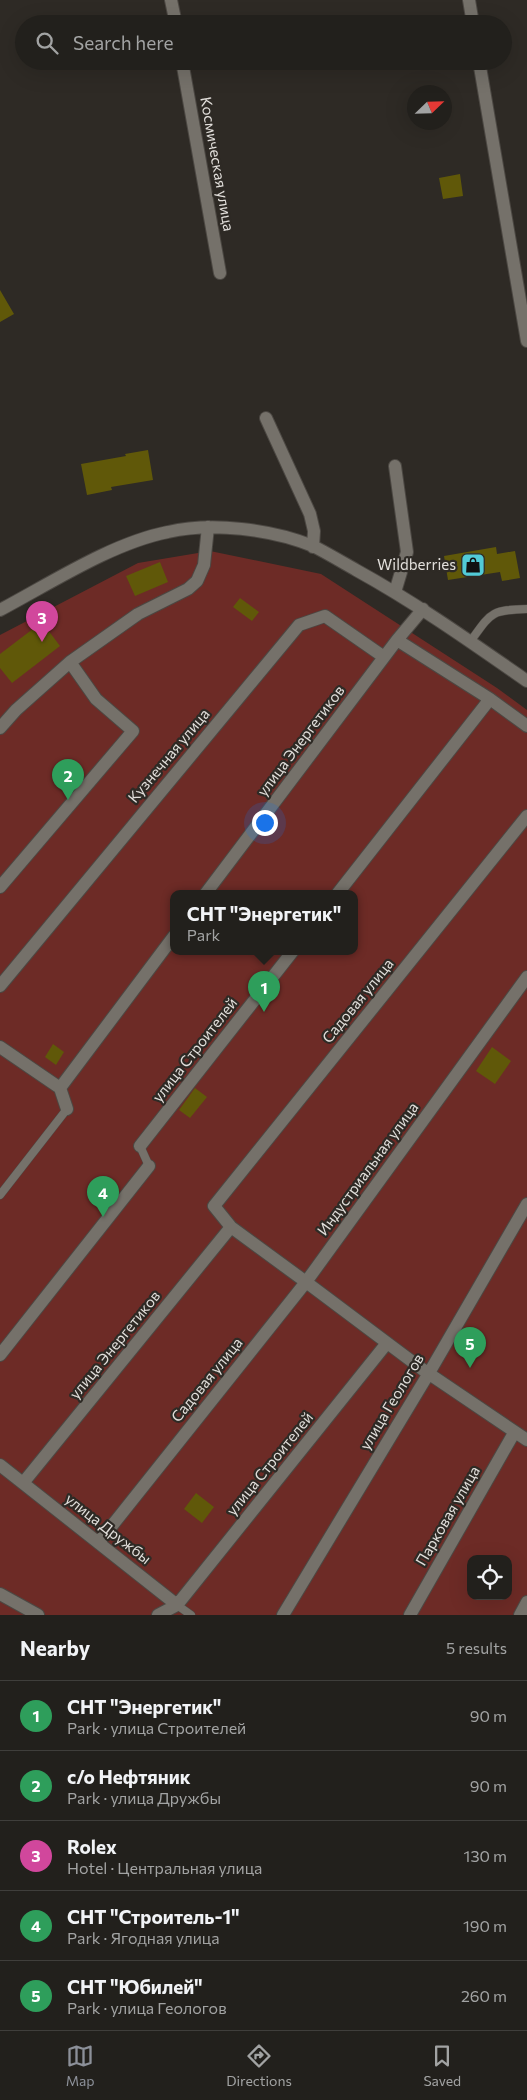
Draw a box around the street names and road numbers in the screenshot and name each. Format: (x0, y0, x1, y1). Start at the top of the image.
street label: Космическая улица (197, 95, 239, 232)
street label: улица Энергетиков (253, 681, 348, 799)
street label: Кузнечная улица (124, 705, 213, 806)
street label: Садовая улица (318, 955, 397, 1046)
street label: улица Строителей (148, 994, 241, 1105)
street label: Индустриальная улица (313, 1098, 422, 1238)
street label: улица Энергетиков (65, 1287, 163, 1402)
street label: Садовая улица (167, 1334, 246, 1425)
street label: улица Геологов (355, 1350, 427, 1453)
street label: улица Строителей (222, 1408, 316, 1519)
street label: Парковая улица (411, 1463, 483, 1568)
street label: улица Дружбы (62, 1489, 155, 1567)

